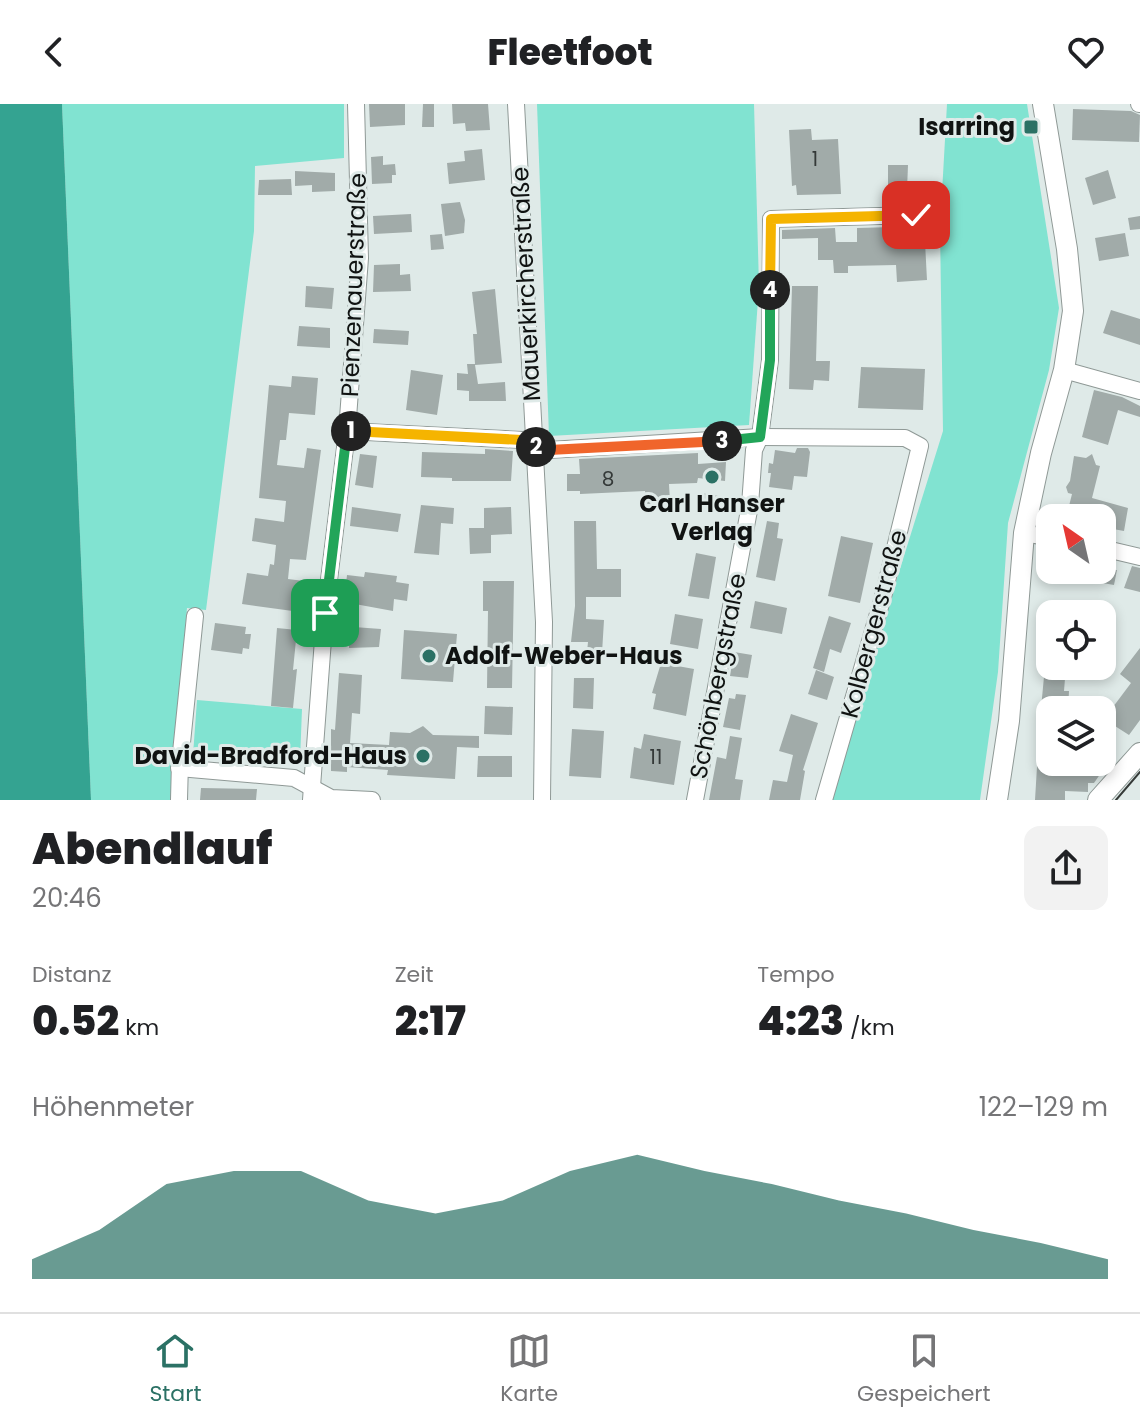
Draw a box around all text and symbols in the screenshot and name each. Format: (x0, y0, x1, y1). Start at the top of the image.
text: Fleetfoot (487, 27, 653, 78)
icon: back (32, 30, 76, 74)
icon: heart (1064, 30, 1108, 74)
place label: Isarring (918, 110, 1015, 143)
marker: Isarring (1022, 118, 1040, 136)
house number: 1 (812, 145, 818, 173)
street label: Mauerkircherstraße (503, 166, 548, 402)
street label: Pienzenauerstraße (333, 172, 374, 398)
pin (882, 181, 950, 249)
icon: check (894, 193, 938, 237)
pin: 4 (750, 270, 790, 310)
text: 4 (763, 274, 777, 305)
pin: 1 (331, 411, 371, 451)
text: 1 (347, 415, 355, 446)
pin: 3 (702, 421, 742, 461)
text: 3 (715, 425, 729, 456)
pin: 2 (516, 427, 556, 467)
text: 2 (530, 431, 542, 462)
house number: 8 (602, 465, 614, 493)
marker: Carl Hanser Verlag (703, 468, 721, 486)
place label: Carl Hanser Verlag (639, 487, 785, 548)
north arrow (1036, 504, 1116, 584)
map controls (1036, 504, 1116, 776)
street label: Kolbergerstraße (833, 526, 914, 722)
street label: Schönbergstraße (681, 570, 754, 781)
pin (291, 579, 359, 647)
icon: arrive (303, 591, 347, 635)
button: locate (1036, 600, 1116, 680)
place label: Adolf-Weber-Haus (445, 639, 683, 672)
marker: Adolf-Weber-Haus (420, 647, 438, 665)
button: layers (1036, 696, 1116, 776)
place label: David-Bradford-Haus (134, 739, 407, 772)
house number: 11 (650, 743, 662, 771)
marker: David-Bradford-Haus (414, 747, 432, 765)
text: Abendlauf (32, 818, 272, 879)
button: share (1024, 826, 1108, 910)
text: 20:46 (32, 880, 102, 916)
text: Distanz (32, 959, 111, 990)
text: Zeit (395, 959, 434, 990)
text: Tempo (757, 959, 834, 990)
text: 0.52 (32, 993, 119, 1049)
text: 2:17 (395, 993, 466, 1049)
text: 4:23 (757, 993, 844, 1049)
text: km (119, 1012, 159, 1043)
text: /km (844, 1012, 895, 1043)
text: Höhenmeter (32, 1089, 194, 1125)
text: 122–129 m (979, 1089, 1108, 1125)
tab: Start (149, 1329, 201, 1410)
tab: Karte (500, 1329, 558, 1410)
tab: Gespeichert (857, 1329, 991, 1410)

